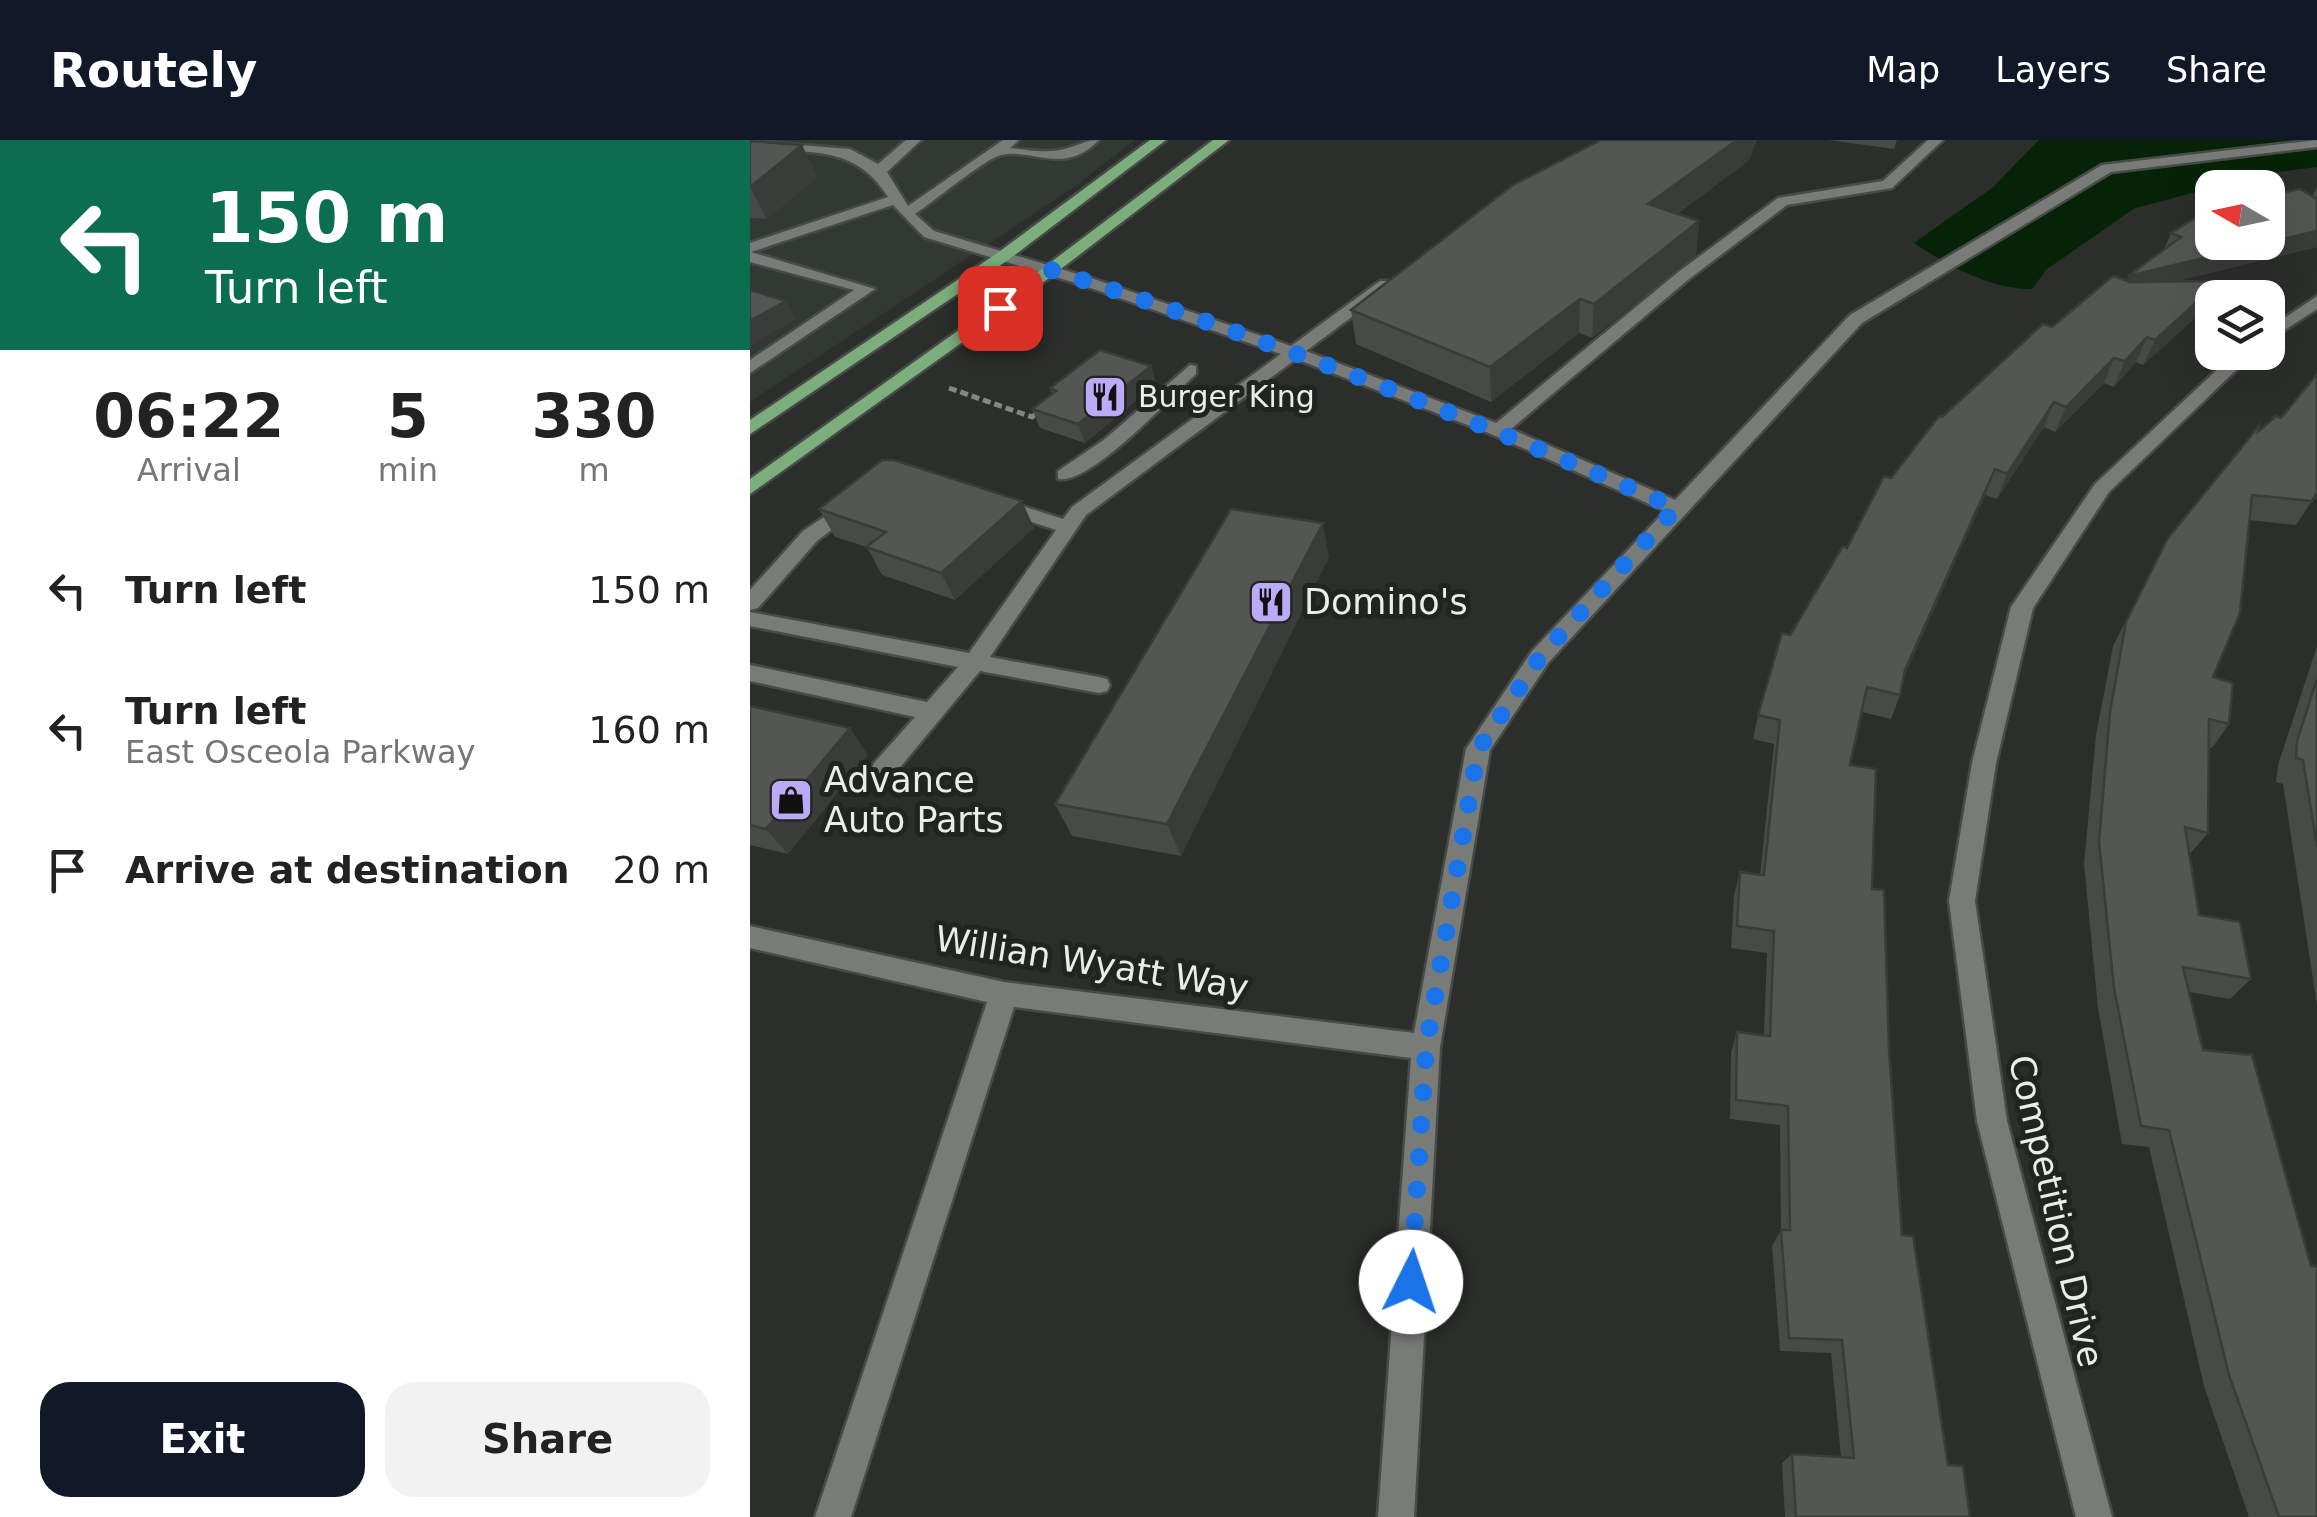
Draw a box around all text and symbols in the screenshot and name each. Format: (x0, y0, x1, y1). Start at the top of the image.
text: Routely (50, 42, 257, 98)
text: Map (1866, 50, 1940, 90)
text: Layers (1995, 50, 2111, 90)
text: Share (2166, 50, 2267, 90)
north arrow (2195, 170, 2285, 260)
map controls (2195, 170, 2285, 370)
text: 150 m (205, 177, 448, 259)
icon: left (40, 180, 170, 310)
text: Turn left (205, 261, 388, 314)
pin (958, 266, 1043, 351)
button: layers (2195, 280, 2285, 370)
icon: arrive (973, 281, 1028, 336)
restaurant icon: Burger King (1082, 374, 1128, 420)
place label: Burger King (1138, 379, 1315, 414)
text: 06:22 (93, 381, 284, 451)
text: 5 (387, 381, 429, 451)
text: 330 (531, 381, 657, 451)
text: Arrival (137, 451, 241, 489)
text: min (378, 451, 438, 489)
text: m (578, 451, 610, 489)
icon: left (40, 563, 95, 618)
text: Turn left (125, 568, 306, 612)
text: 150 m (588, 568, 710, 612)
restaurant icon: Domino's (1248, 579, 1294, 625)
place label: Domino's (1304, 582, 1468, 622)
text: Turn left (125, 689, 306, 733)
icon: left (40, 703, 95, 758)
text: 160 m (588, 708, 710, 752)
text: East Osceola Parkway (125, 733, 475, 771)
place label: Advance Auto Parts (824, 760, 1004, 840)
shop icon: Advance Auto Parts (768, 777, 814, 823)
icon: arrive (40, 843, 95, 898)
text: Arrive at destination (125, 848, 570, 892)
text: 20 m (613, 848, 710, 892)
street label: Willian Wyatt Way (932, 918, 1252, 1008)
street label: Competition Drive (2001, 1051, 2111, 1371)
position arrow (1359, 1230, 1463, 1334)
button: Exit (40, 1382, 365, 1497)
button: Share (385, 1382, 710, 1497)

